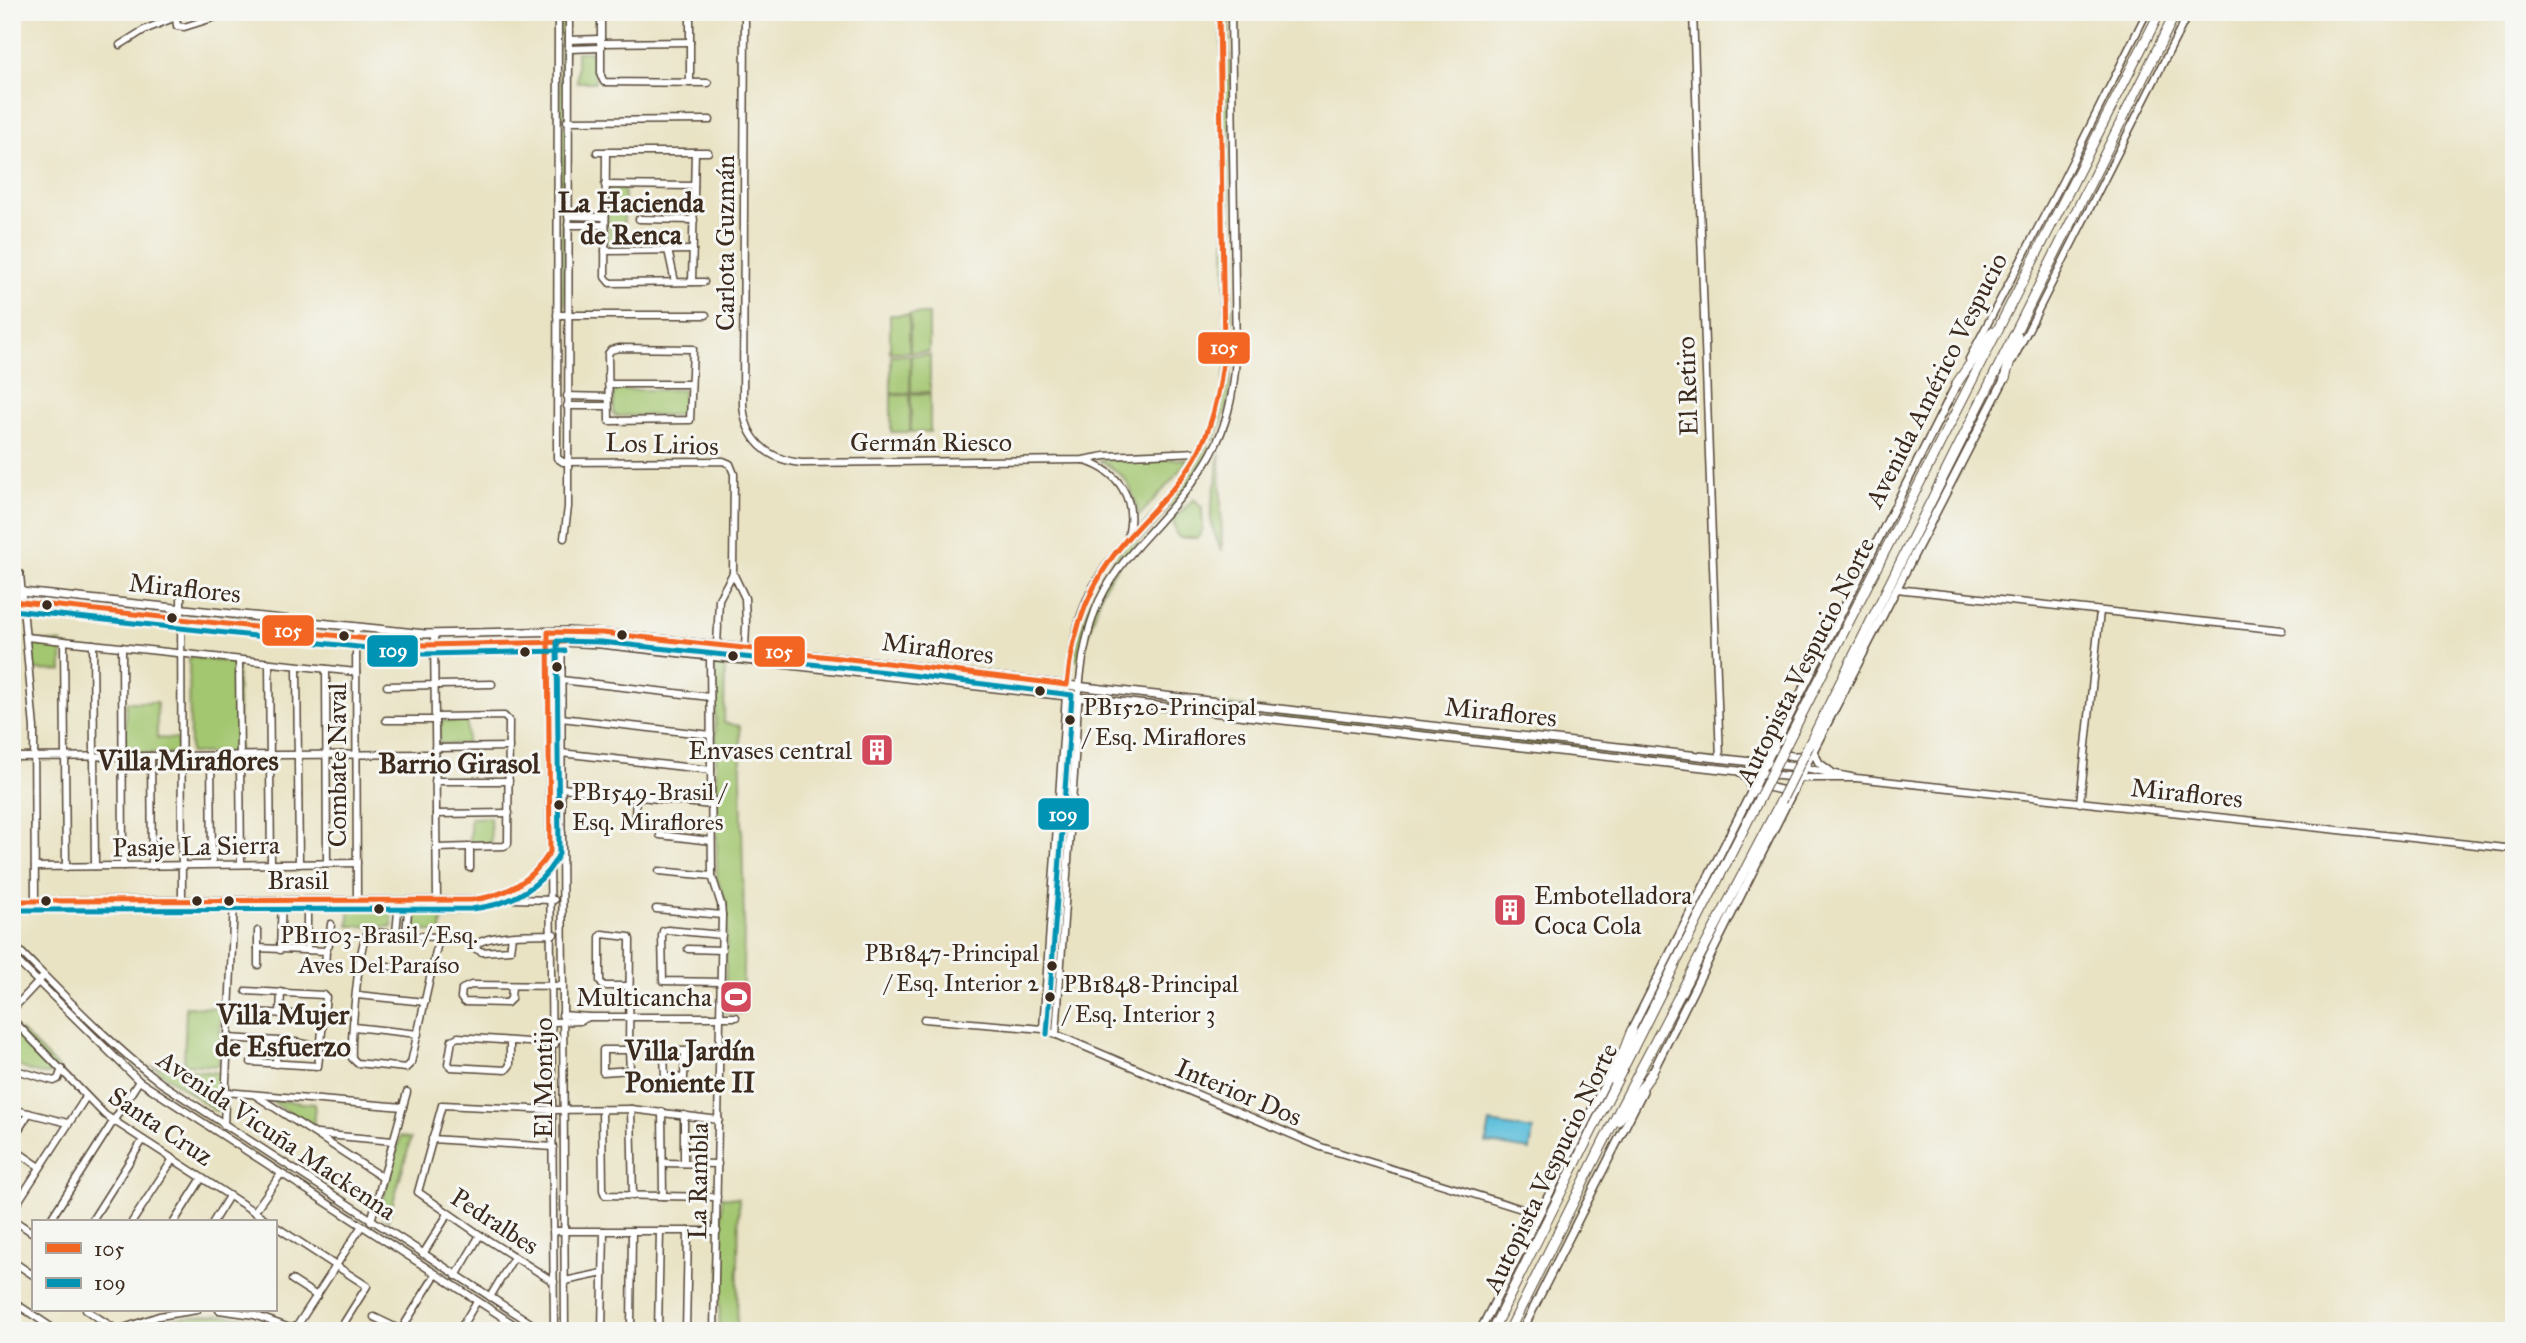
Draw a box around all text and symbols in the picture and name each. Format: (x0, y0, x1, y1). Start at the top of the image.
street label: Carlota Guzmán (709, 155, 741, 331)
district label: La Hacienda de Renca (558, 185, 706, 252)
street label: Avenida Américo Vespucio (1857, 247, 2014, 514)
line badge: 105 (1197, 331, 1251, 365)
text: 105 (1210, 336, 1238, 359)
street label: El Retiro (1669, 336, 1705, 436)
street label: Los Lirios (605, 426, 719, 462)
street label: Germán Riesco (850, 426, 1012, 458)
street label: Autopista Vespucio Norte (1728, 532, 1882, 791)
street label: Miraflores (127, 566, 243, 610)
unlabelled marker (40, 598, 54, 612)
unlabelled marker (165, 611, 179, 625)
line badge: 105 (261, 614, 315, 647)
text: 105 (274, 619, 302, 642)
street label: Miraflores (880, 625, 996, 671)
unlabelled marker (615, 628, 629, 642)
unlabelled marker (337, 629, 351, 643)
line badge: 109 (366, 634, 419, 668)
line badge: 105 (753, 635, 806, 668)
text: 109 (379, 639, 407, 663)
text: 105 (765, 640, 793, 663)
unlabelled marker (518, 645, 532, 659)
unlabelled marker (726, 649, 740, 663)
unlabelled marker (550, 660, 564, 674)
street label: Combate Naval (321, 683, 353, 847)
unlabelled marker (1033, 684, 1047, 698)
street label: Miraflores (1443, 690, 1559, 734)
place label: PB1520-Principal / Esq. Miraflores (1081, 692, 1257, 752)
marker: PB1520-Principal / Esq. Miraflores (1063, 713, 1077, 727)
building icon: Envases central (858, 731, 896, 769)
place label: Envases central (688, 734, 852, 766)
district label: Villa Miraflores (96, 743, 279, 778)
district label: Barrio Girasol (378, 746, 540, 781)
street label: Miraflores (2129, 771, 2245, 815)
place label: PB1549-Brasil / Esq. Miraflores (572, 777, 728, 837)
line badge: 109 (1037, 797, 1090, 831)
marker: PB1549-Brasil / Esq. Miraflores (552, 798, 566, 812)
text: 109 (1049, 803, 1077, 827)
street label: Pasaje La Sierra (112, 829, 280, 863)
street label: Brasil (267, 864, 329, 896)
place label: Embotelladora Coca Cola (1534, 879, 1692, 941)
building icon: Embotelladora Coca Cola (1491, 891, 1529, 929)
unlabelled marker (39, 894, 53, 908)
unlabelled marker (190, 894, 204, 908)
unlabelled marker (222, 894, 236, 908)
marker: PB1103-Brasil / Esq. Aves Del Paraíso (372, 902, 386, 916)
place label: PB1103-Brasil / Esq. Aves Del Paraíso (280, 920, 478, 980)
place label: PB1847-Principal / Esq. Interior 2 (865, 938, 1040, 998)
marker: PB1847-Principal / Esq. Interior 2 (1045, 959, 1059, 973)
place label: PB1848-Principal / Esq. Interior 3 (1061, 969, 1239, 1029)
sports icon: Multicancha (717, 978, 755, 1016)
place label: Multicancha (576, 981, 712, 1013)
marker: PB1848-Principal / Esq. Interior 3 (1043, 990, 1057, 1004)
district label: Villa Mujer de Esfuerzo (215, 997, 351, 1064)
street label: El Montijo (527, 1018, 559, 1139)
district label: Villa Jardín Poniente II (624, 1033, 755, 1100)
street label: Autopista Vespucio Norte (1475, 1038, 1624, 1299)
street label: Avenida Vicuña Mackenna (151, 1043, 403, 1227)
street label: Interior Dos (1171, 1051, 1307, 1133)
street label: Santa Cruz (103, 1079, 219, 1173)
street label: La Rambla (681, 1122, 715, 1240)
street label: Pedralbes (445, 1181, 545, 1261)
legend (32, 1220, 276, 1312)
text: 105 (94, 1236, 124, 1262)
text: 109 (94, 1270, 126, 1296)

